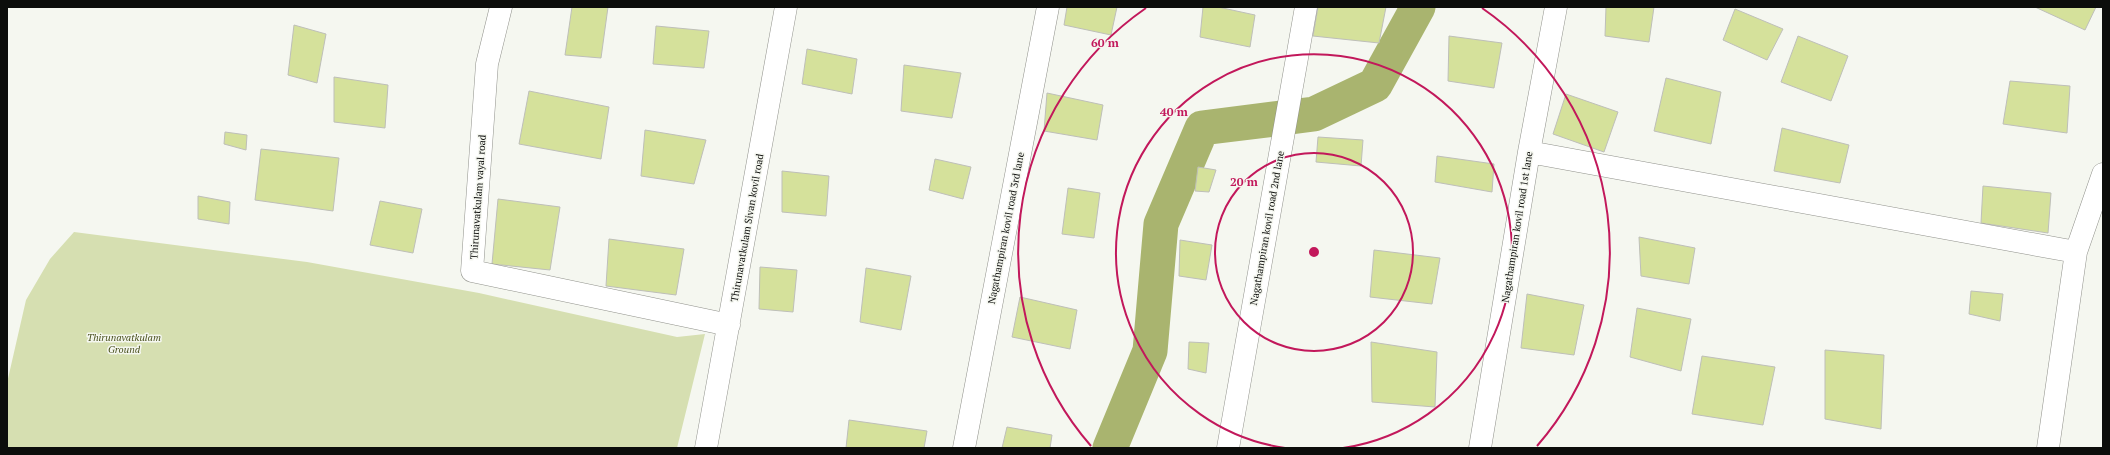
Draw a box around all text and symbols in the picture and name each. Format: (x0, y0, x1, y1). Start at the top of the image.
text: 60 m (1091, 35, 1119, 50)
text: 40 m (1160, 104, 1188, 119)
street label: Thirunavatkulam vayal road (467, 134, 489, 260)
street label: Nagathampiran kovil road 2nd lane (1247, 150, 1287, 306)
street label: Nagathampiran kovil road 1st lane (1499, 150, 1535, 304)
street label: Nagathampiran kovil road 3rd lane (985, 151, 1027, 305)
street label: Thirunavatkulam Sivan kovil road (728, 152, 767, 303)
text: 20 m (1230, 174, 1258, 189)
centre of rings (1307, 245, 1321, 259)
park label: Thirunavatkulam Ground (87, 331, 161, 356)

